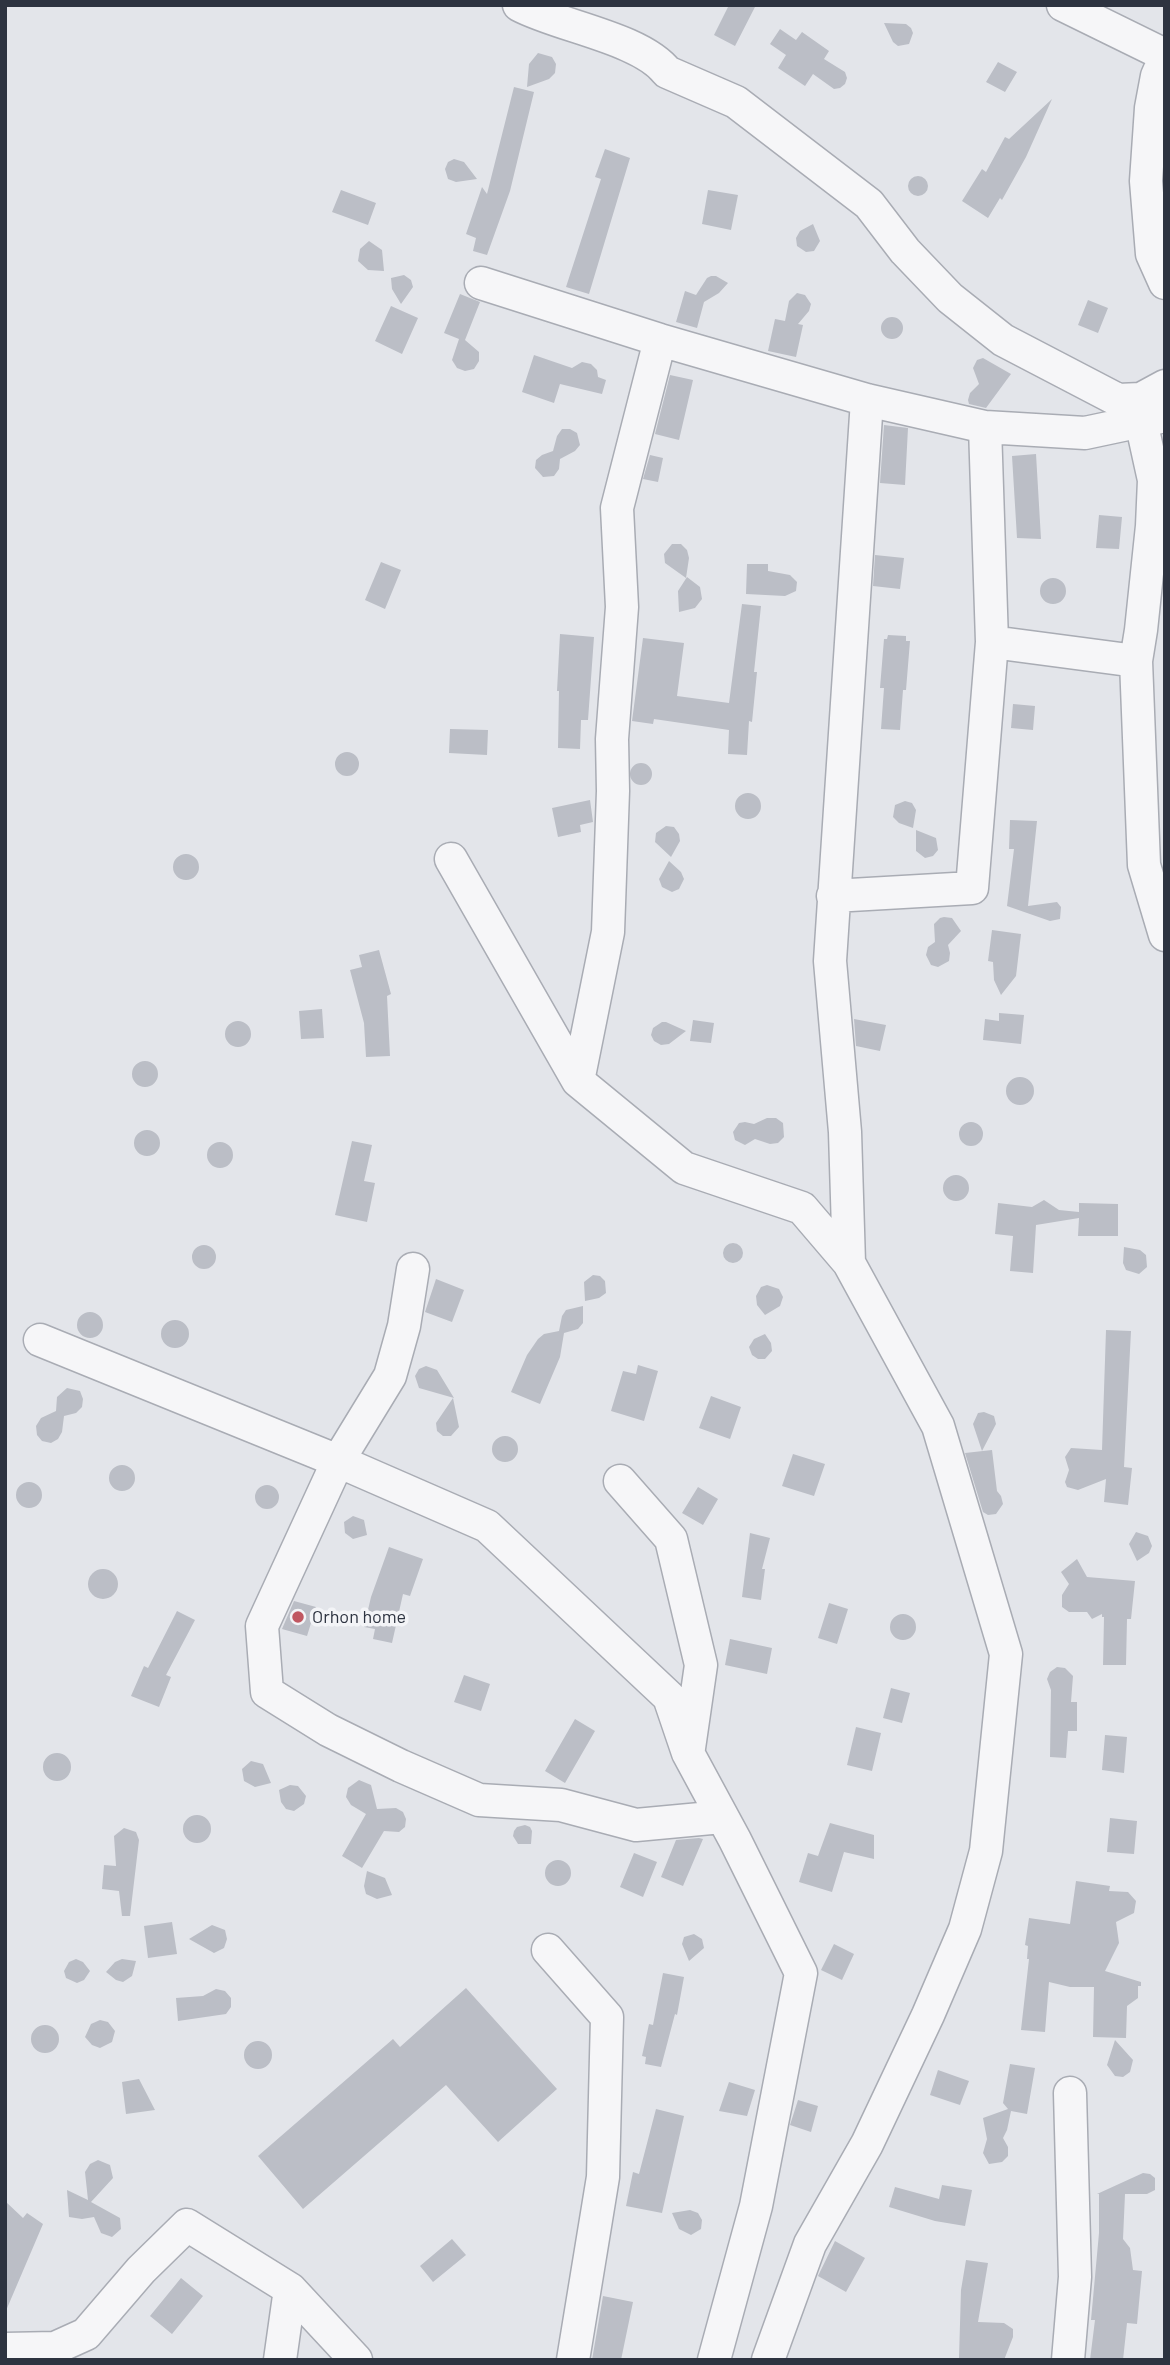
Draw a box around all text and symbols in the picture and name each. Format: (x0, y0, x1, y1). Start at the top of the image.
place label: Orhon home (312, 1606, 406, 1628)
marker: Orhon home (290, 1609, 306, 1625)

